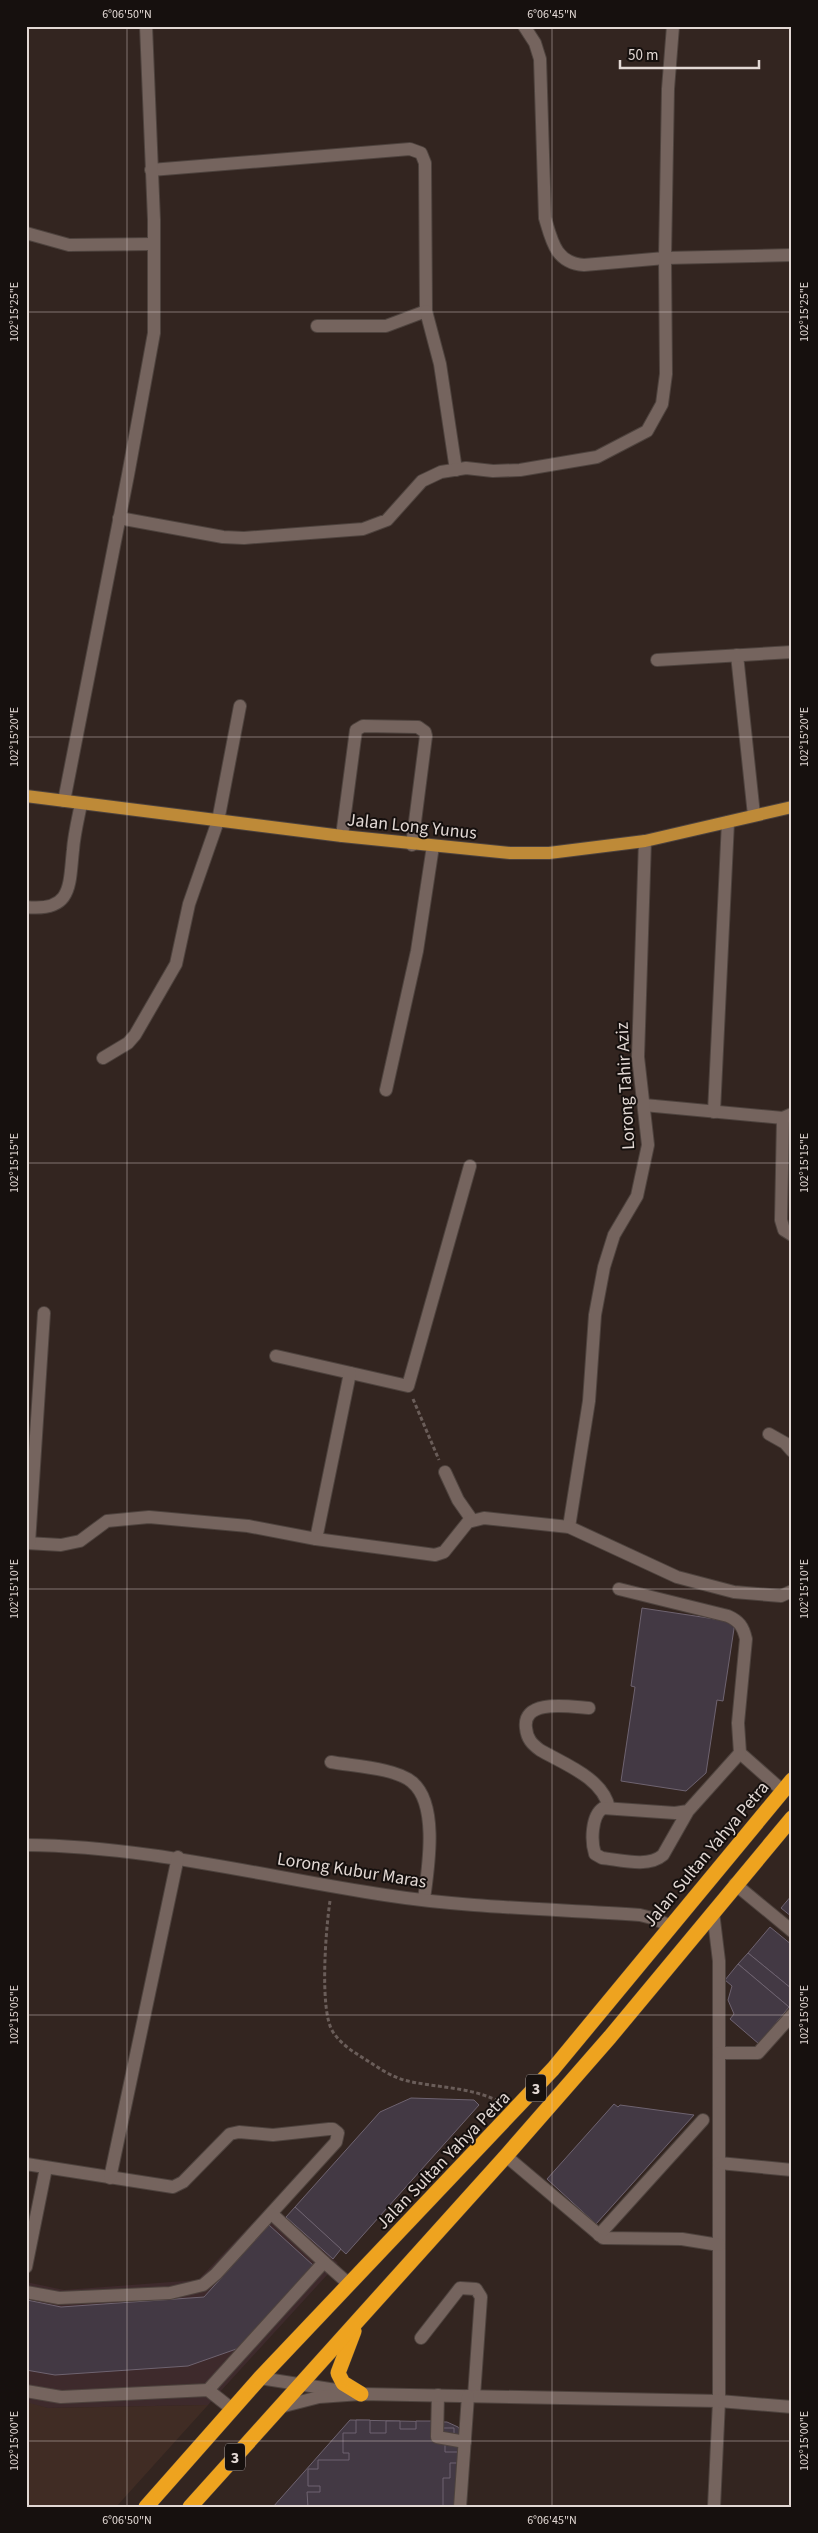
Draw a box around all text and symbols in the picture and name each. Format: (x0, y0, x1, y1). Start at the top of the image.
text: 6°06'50"N (102, 6, 152, 23)
text: 6°06'45"N (527, 6, 577, 23)
scale bar (620, 38, 759, 70)
text: 50 m (628, 45, 658, 66)
text: 102°15'25"E (6, 282, 23, 342)
text: 102°15'25"E (796, 282, 813, 342)
text: 102°15'20"E (6, 707, 23, 767)
text: 102°15'20"E (796, 707, 813, 767)
street label: Jalan Long Yunus (346, 807, 478, 846)
street label: Lorong Tahir Aziz (610, 1021, 641, 1150)
text: 102°15'15"E (6, 1133, 23, 1193)
text: 102°15'15"E (796, 1133, 813, 1193)
text: 102°15'10"E (6, 1559, 23, 1619)
text: 102°15'10"E (796, 1559, 813, 1619)
street label: Jalan Sultan Yahya Petra (638, 1776, 775, 1933)
street label: Lorong Kubur Maras (276, 1846, 428, 1895)
text: 102°15'05"E (6, 1985, 23, 2045)
text: 102°15'05"E (796, 1985, 813, 2045)
road number: 3 (526, 2074, 546, 2102)
street label: Jalan Sultan Yahya Petra (371, 2086, 516, 2235)
text: 102°15'00"E (6, 2411, 23, 2471)
text: 102°15'00"E (796, 2411, 813, 2471)
road number: 3 (225, 2444, 245, 2470)
text: 6°06'50"N (102, 2512, 152, 2529)
text: 6°06'45"N (527, 2512, 577, 2529)

